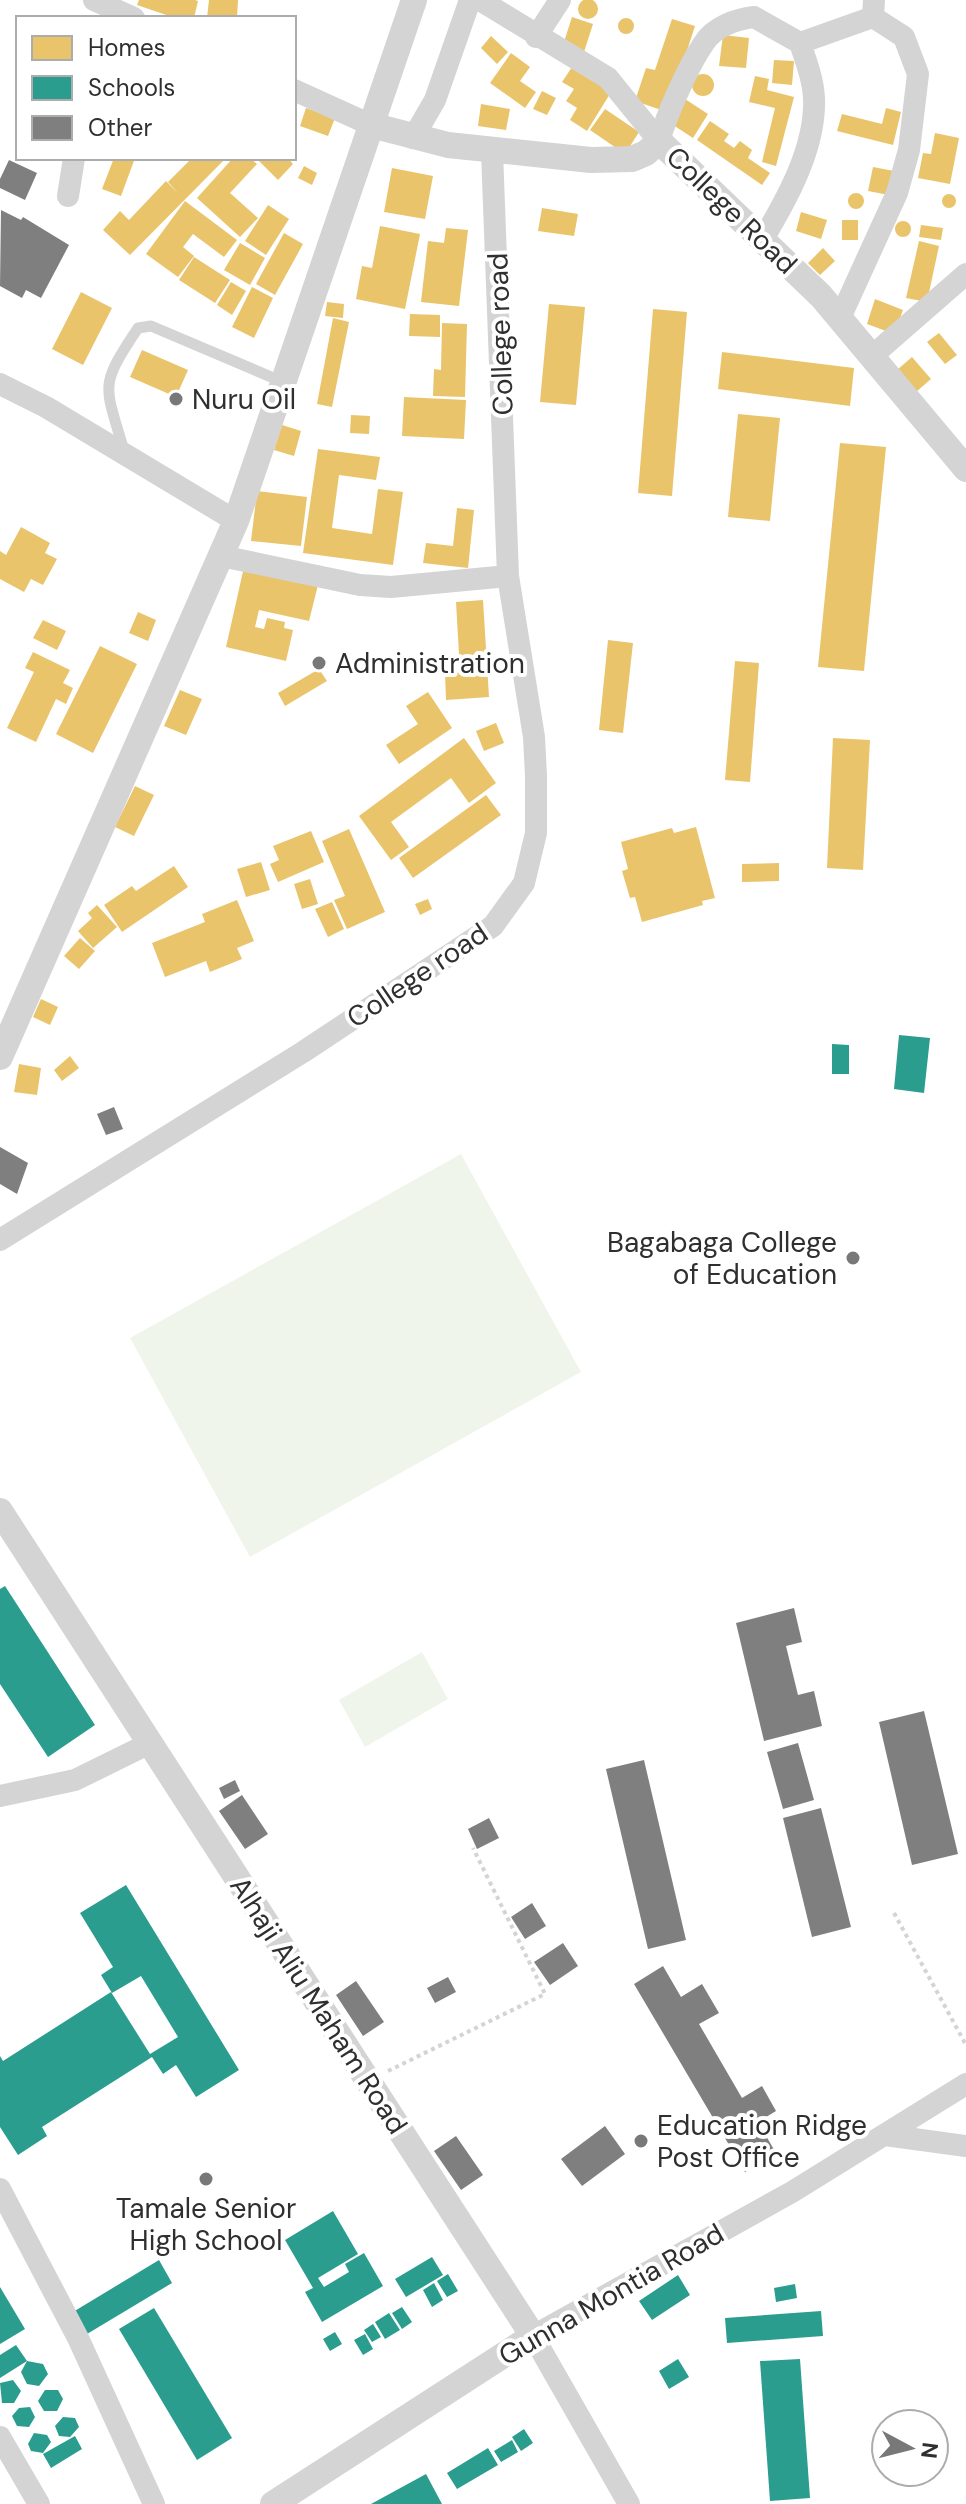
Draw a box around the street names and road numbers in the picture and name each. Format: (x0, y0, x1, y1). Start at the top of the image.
street label: College Road (658, 138, 805, 282)
street label: College road (479, 252, 522, 416)
street label: College road (340, 915, 495, 1036)
street label: Alhaji Aliu Maham Road (221, 1869, 416, 2141)
street label: Gunna Montia Road (492, 2215, 730, 2374)

